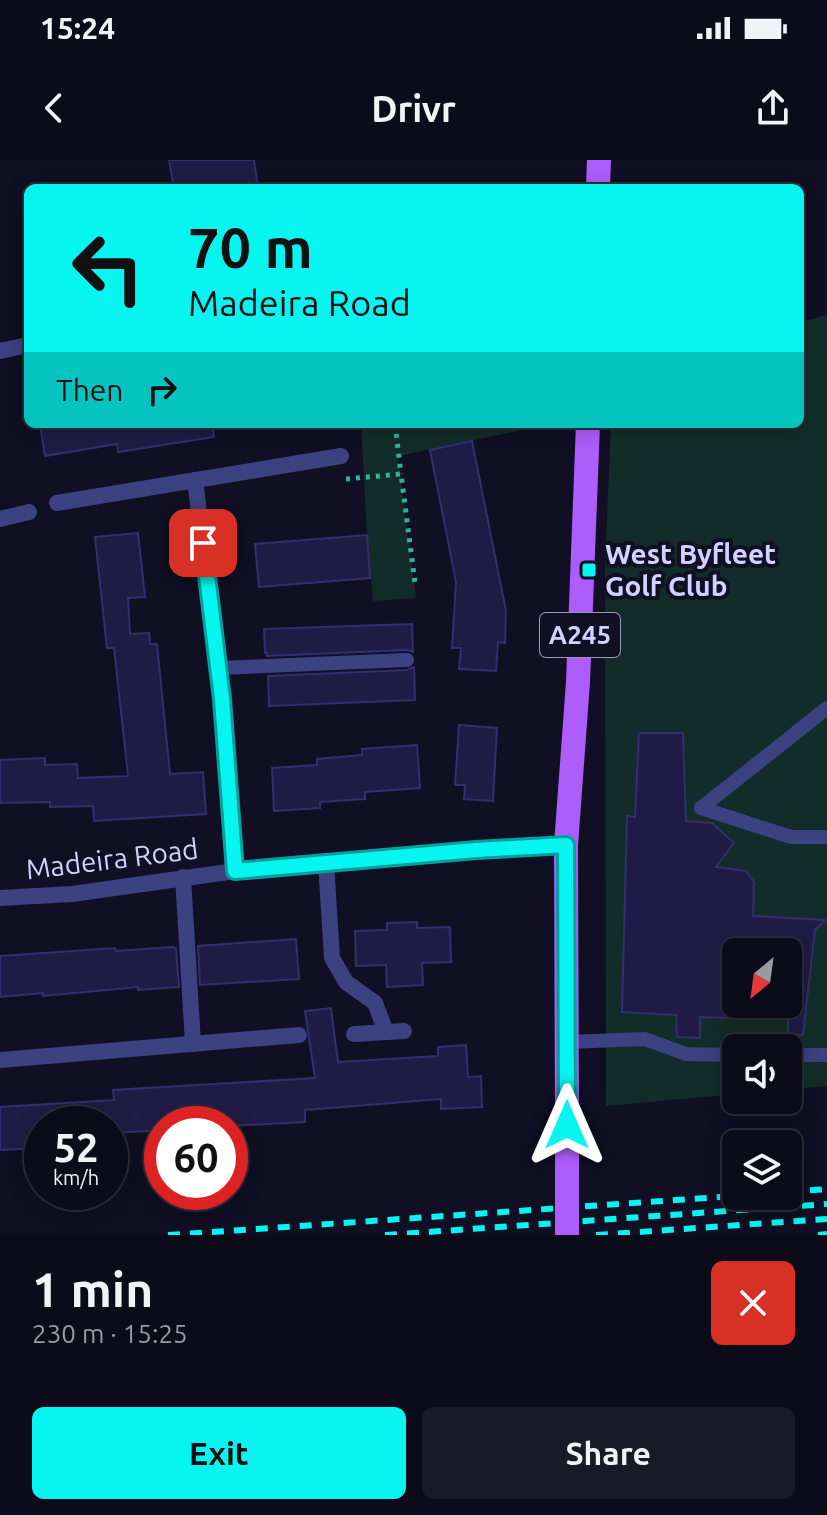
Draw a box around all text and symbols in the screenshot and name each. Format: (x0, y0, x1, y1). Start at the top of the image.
text: 15:24 (40, 11, 115, 45)
icon: back (32, 86, 76, 130)
icon: share (751, 86, 795, 130)
text: Drivr (371, 88, 456, 129)
icon: left (56, 216, 160, 320)
text: 70 m (188, 216, 313, 279)
text: Madeira Road (188, 282, 411, 323)
icon: right (140, 368, 184, 412)
text: Then (56, 373, 124, 407)
pin (169, 509, 237, 577)
icon: arrive (181, 521, 225, 565)
place label: West Byfleet Golf Club (605, 538, 776, 601)
marker: West Byfleet Golf Club (580, 561, 598, 579)
road number: A245 (540, 613, 620, 657)
street label: Madeira Road (24, 833, 200, 884)
north arrow (722, 938, 802, 1018)
map controls (722, 938, 802, 1210)
button: sound (722, 1034, 802, 1114)
position arrow (525, 1083, 609, 1167)
speed limit sign: 60 (144, 1106, 248, 1210)
text: 52 (53, 1125, 99, 1170)
button: layers (722, 1130, 802, 1210)
text: km/h (53, 1166, 99, 1189)
button: close (711, 1261, 795, 1345)
text: 1 min (32, 1262, 153, 1316)
text: 230 m · 15:25 (32, 1319, 188, 1348)
button: Exit (32, 1407, 406, 1499)
button: Share (422, 1407, 795, 1499)

